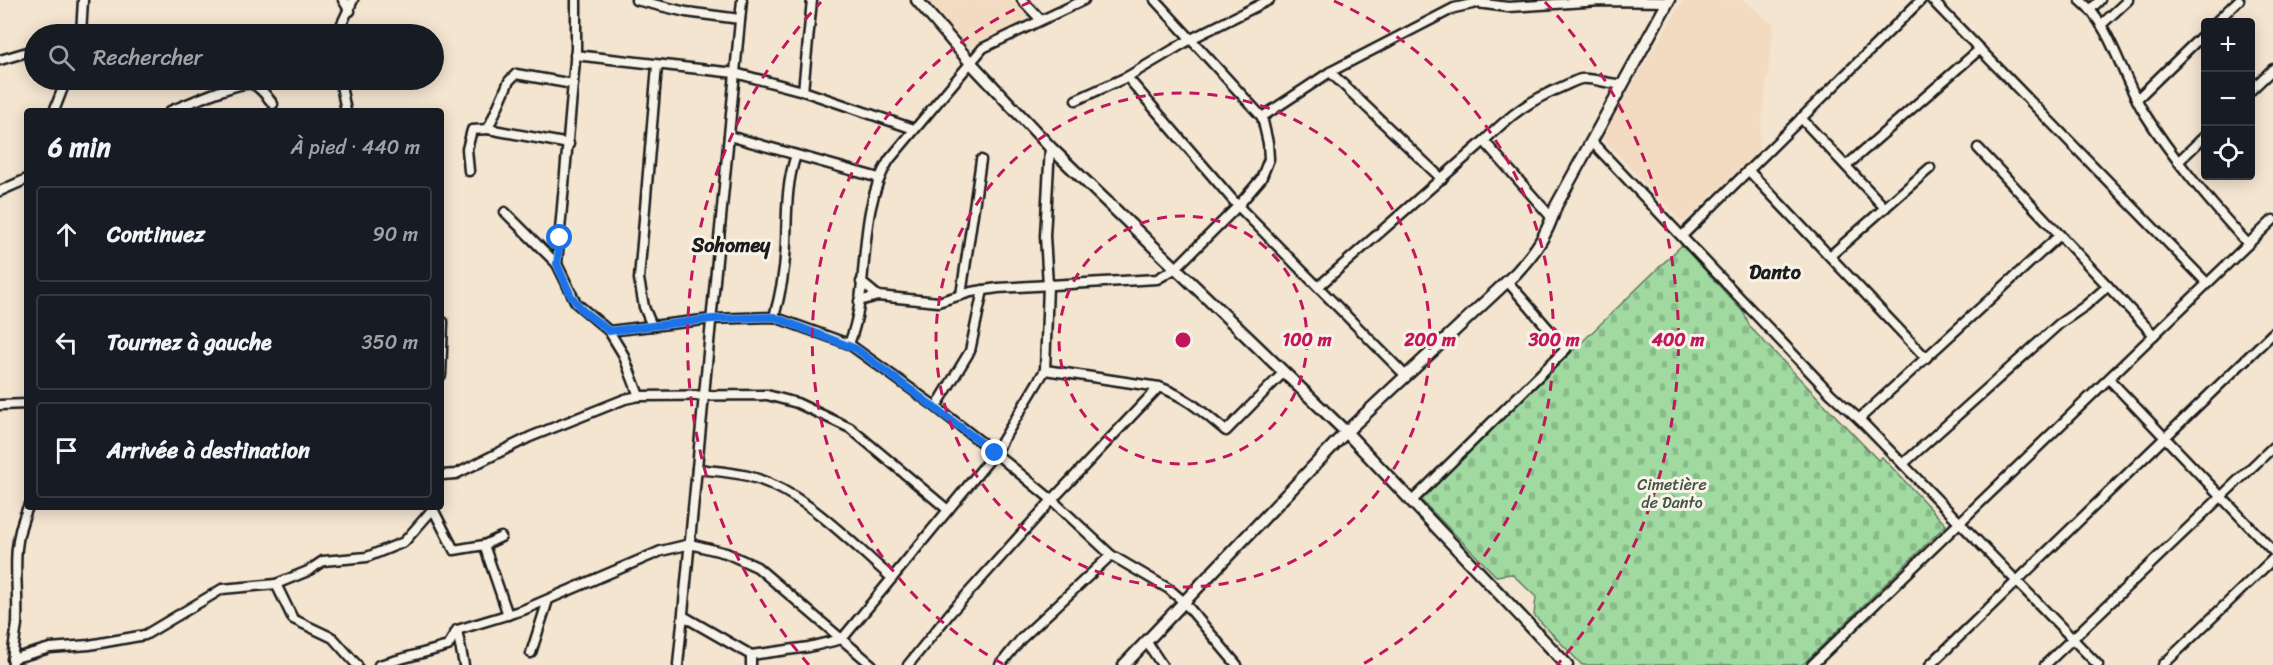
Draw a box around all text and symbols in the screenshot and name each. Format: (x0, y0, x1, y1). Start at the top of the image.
map controls (2201, 18, 2255, 180)
button: + (2201, 18, 2255, 72)
search box (24, 24, 444, 90)
text: Rechercher (93, 38, 203, 77)
icon: search (45, 41, 78, 74)
button: − (2201, 72, 2255, 126)
text: 6 min (48, 124, 111, 170)
button: locate (2201, 126, 2255, 180)
text: À pied · 440 m (291, 130, 420, 165)
text: Continuez (107, 215, 205, 254)
text: 90 m (373, 217, 418, 252)
icon: ahead (50, 218, 83, 251)
route start (546, 224, 572, 250)
district label: Sohomey (691, 228, 771, 263)
district label: Danto (1749, 255, 1802, 290)
text: Tournez à gauche (107, 323, 272, 362)
text: 100 m (1283, 324, 1332, 356)
text: 200 m (1403, 324, 1456, 356)
text: 300 m (1527, 324, 1580, 356)
text: 400 m (1651, 324, 1704, 356)
text: 350 m (362, 325, 418, 360)
icon: left (50, 326, 83, 359)
centre of rings (1173, 330, 1193, 350)
text: Arrivée à destination (107, 431, 310, 470)
icon: arrive (50, 434, 83, 467)
route end (981, 439, 1007, 465)
park label: Cimetière de Danto (1637, 470, 1707, 517)

